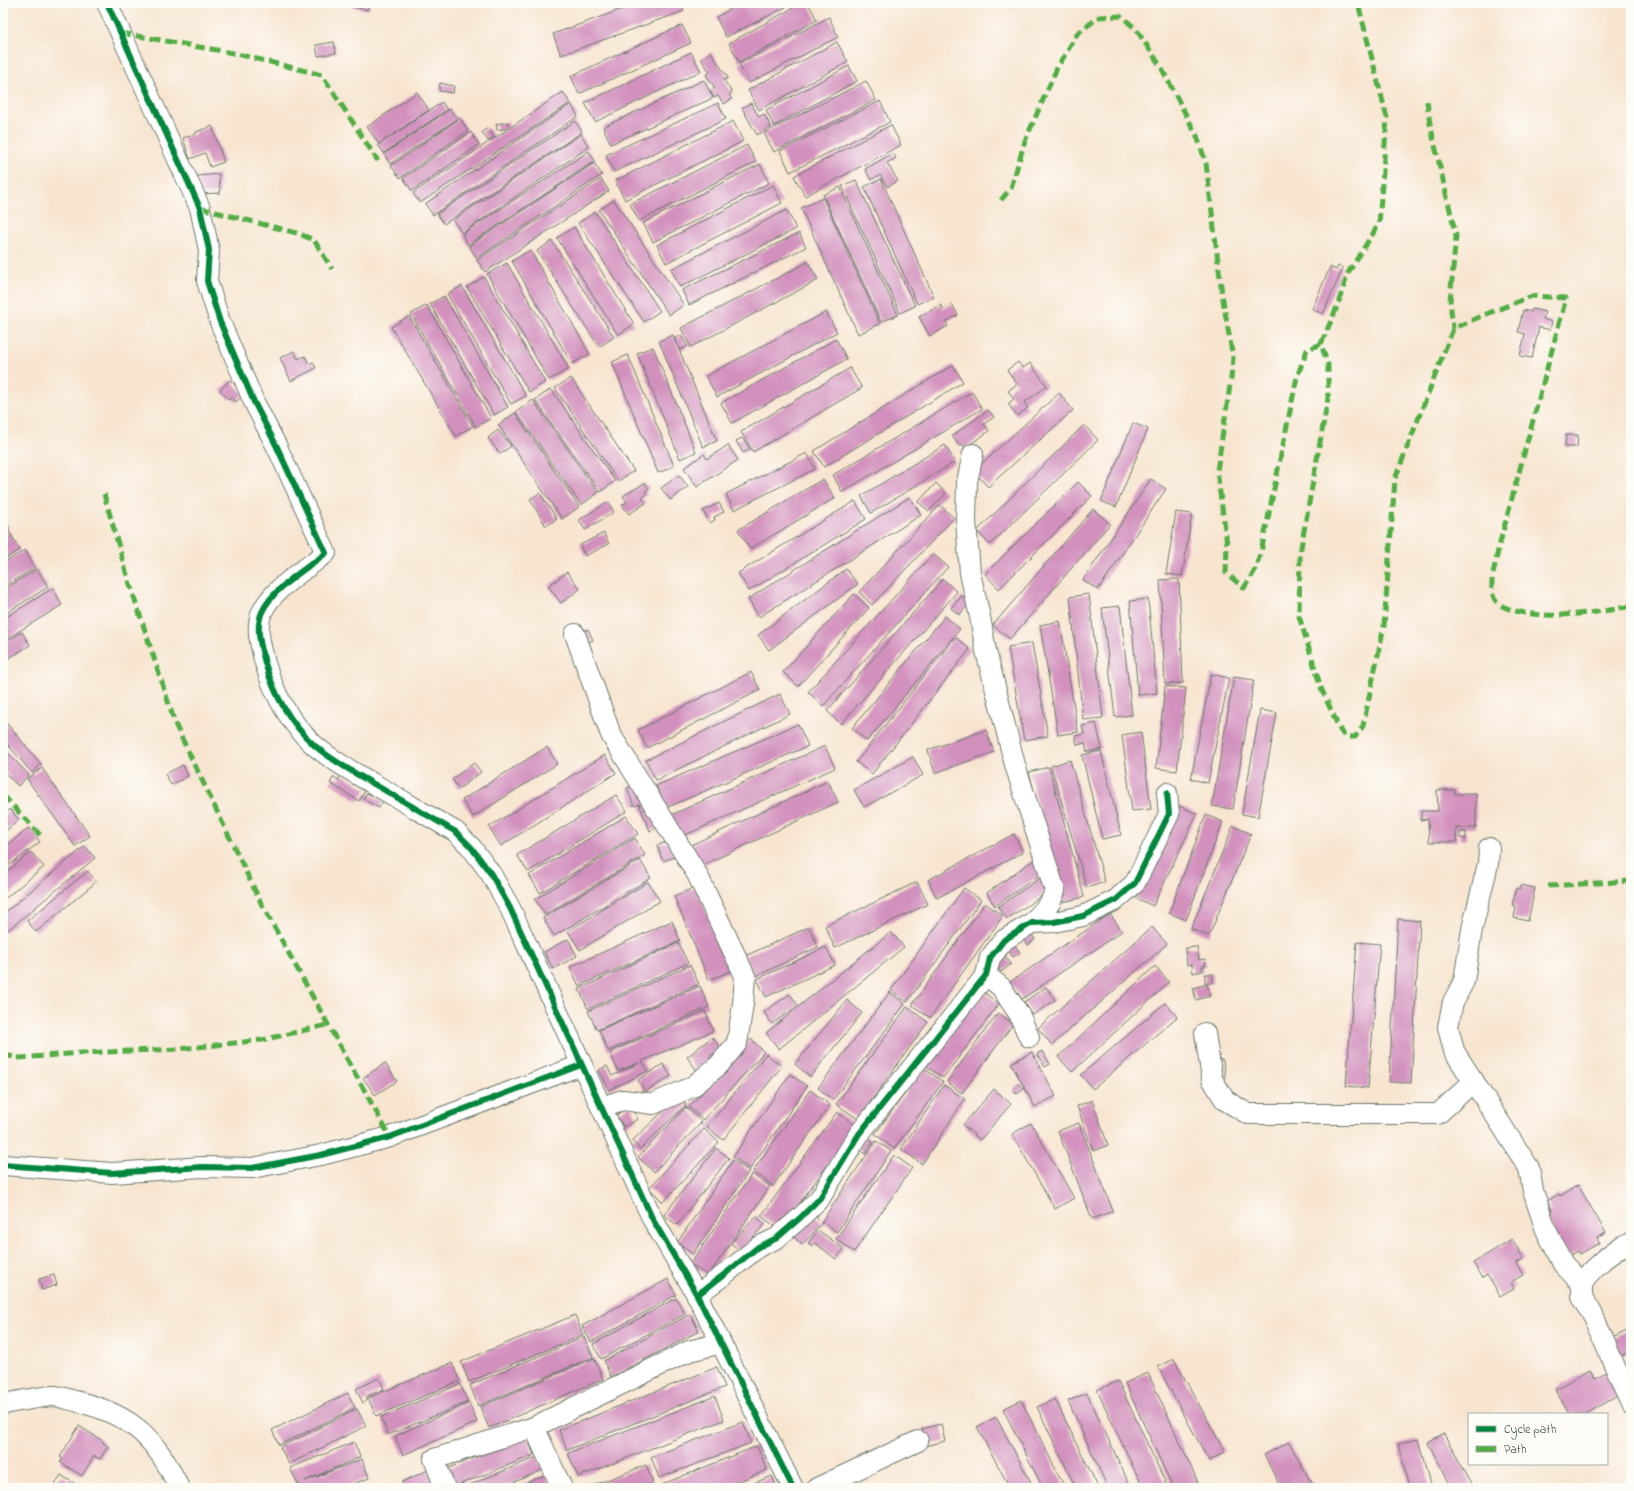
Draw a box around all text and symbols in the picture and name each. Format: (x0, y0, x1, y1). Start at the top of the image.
legend (1468, 1413, 1608, 1465)
text: Cycle path (1504, 1421, 1556, 1440)
text: Path (1504, 1441, 1527, 1459)

